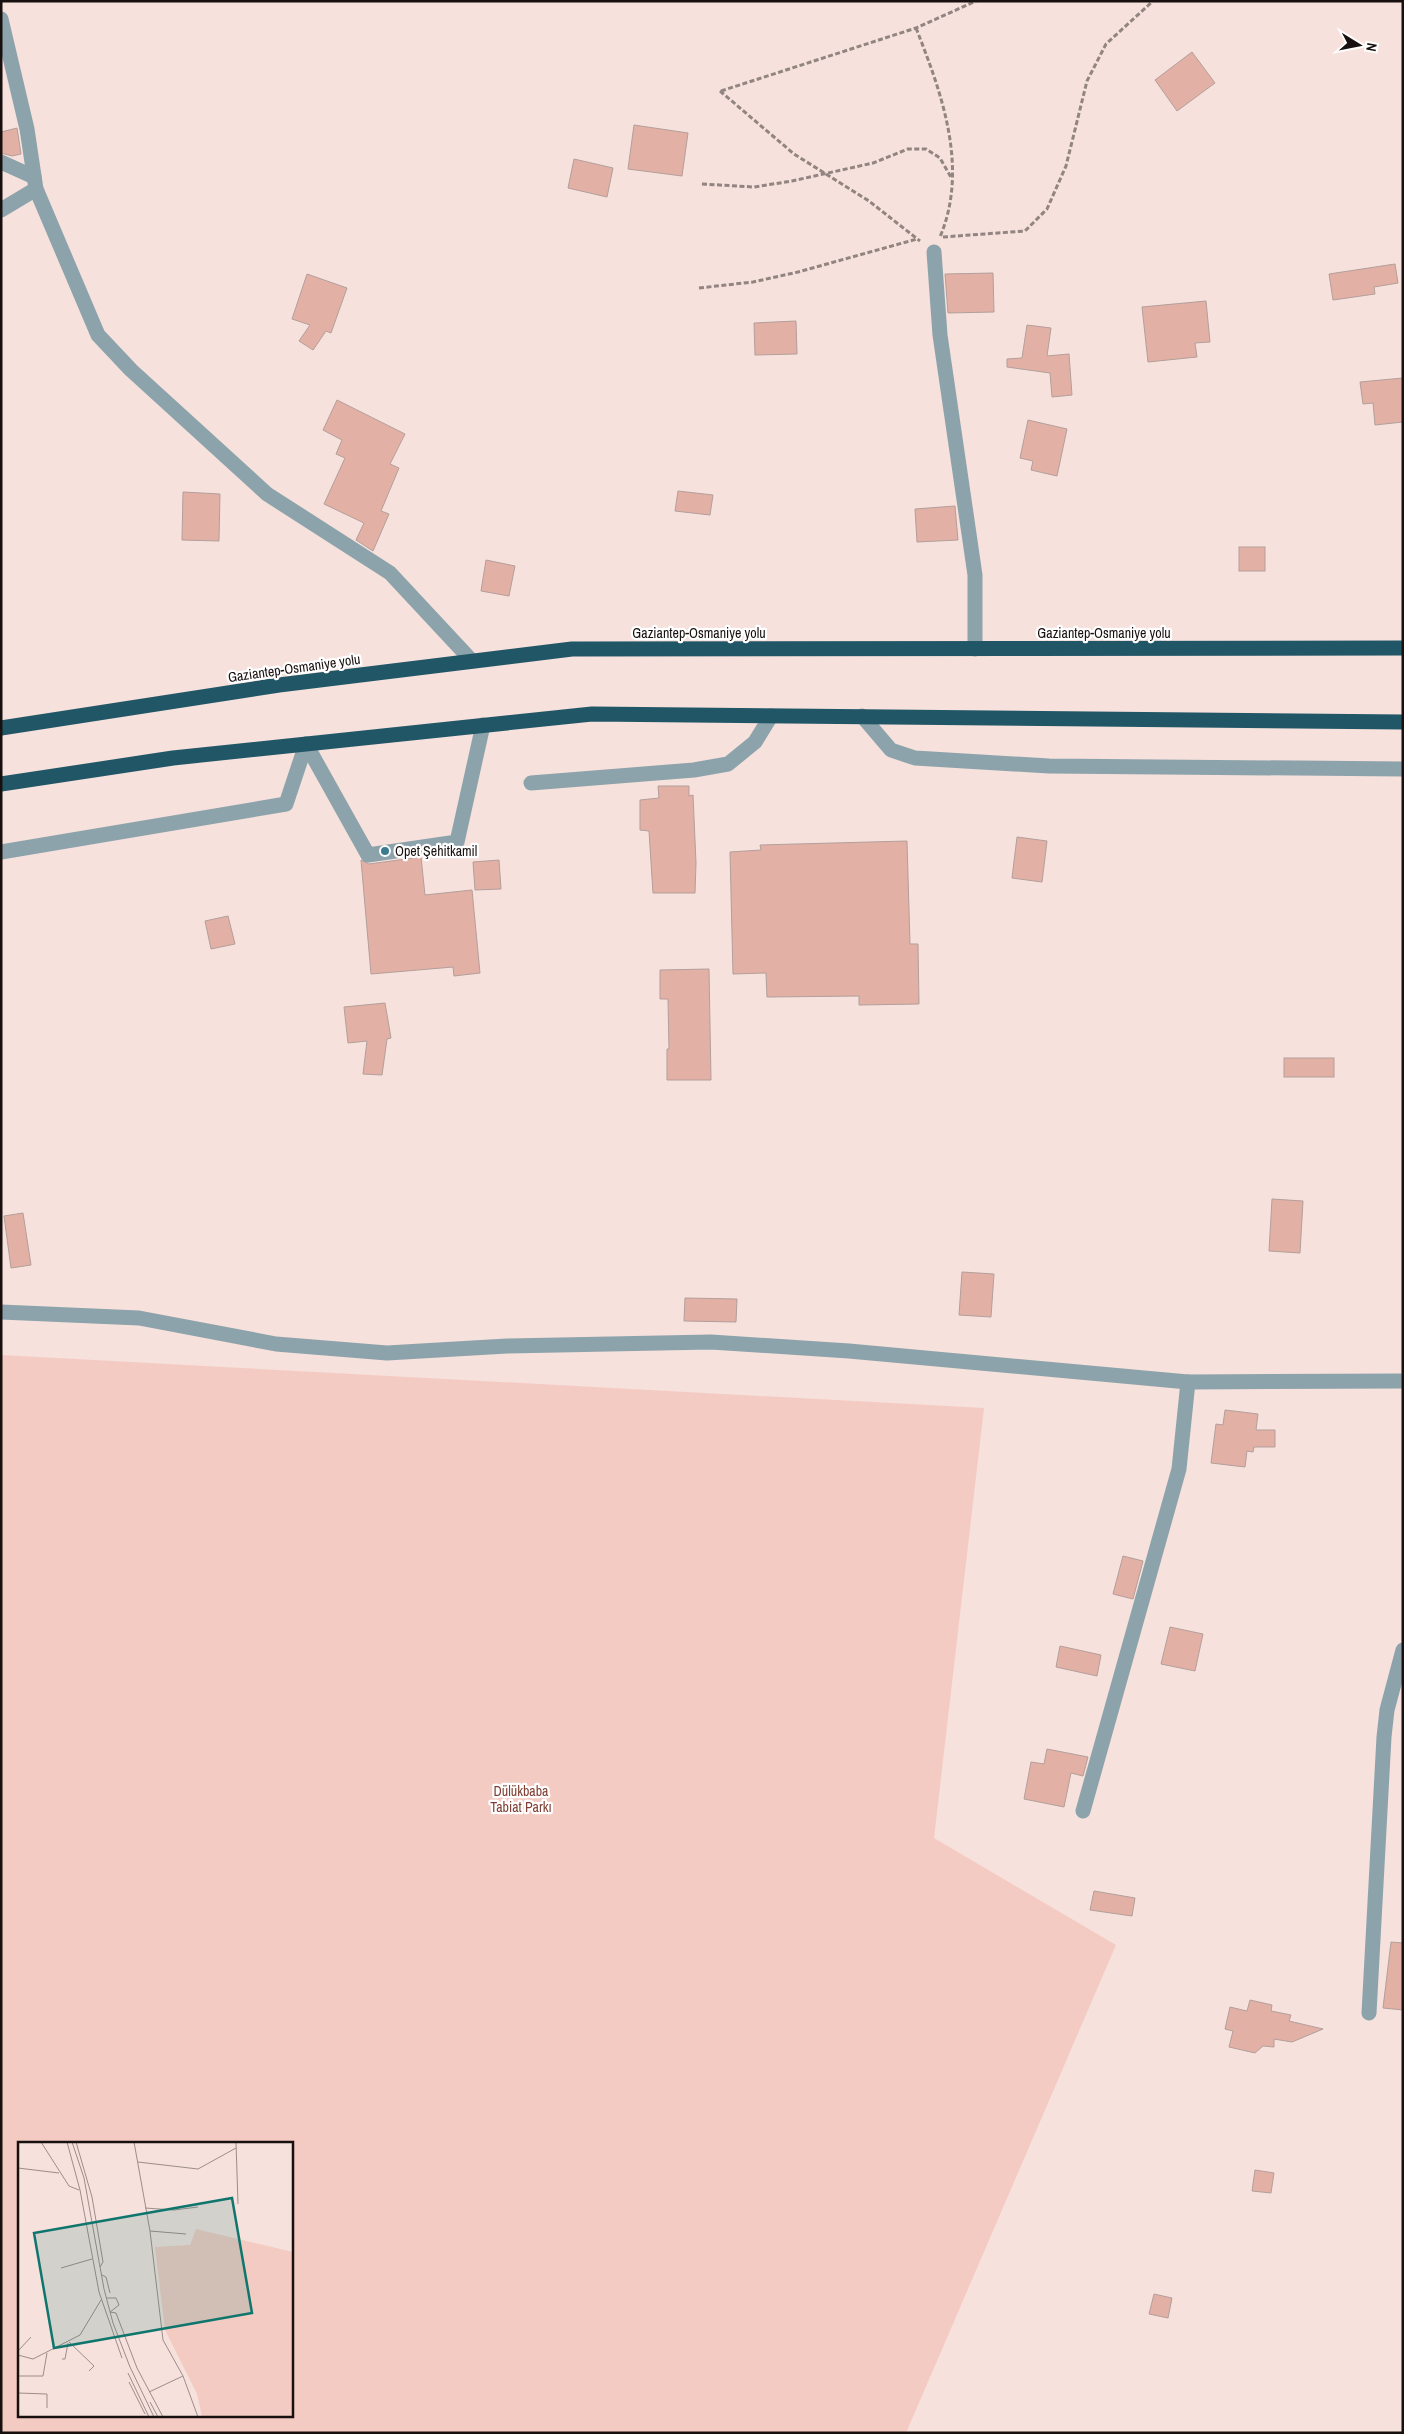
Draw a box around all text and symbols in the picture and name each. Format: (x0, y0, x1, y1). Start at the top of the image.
north arrow (1334, 20, 1384, 70)
text: N (1362, 42, 1381, 53)
street label: Gaziantep-Osmaniye yolu (632, 624, 766, 642)
street label: Gaziantep-Osmaniye yolu (1037, 624, 1171, 642)
street label: Gaziantep-Osmaniye yolu (227, 650, 361, 686)
place label: Opet Şehitkamil (395, 842, 477, 860)
marker: Opet Şehitkamil (379, 845, 391, 857)
park label: Dülükbaba Tabiat Parkı (490, 1782, 552, 1816)
inset map (18, 2142, 292, 2416)

